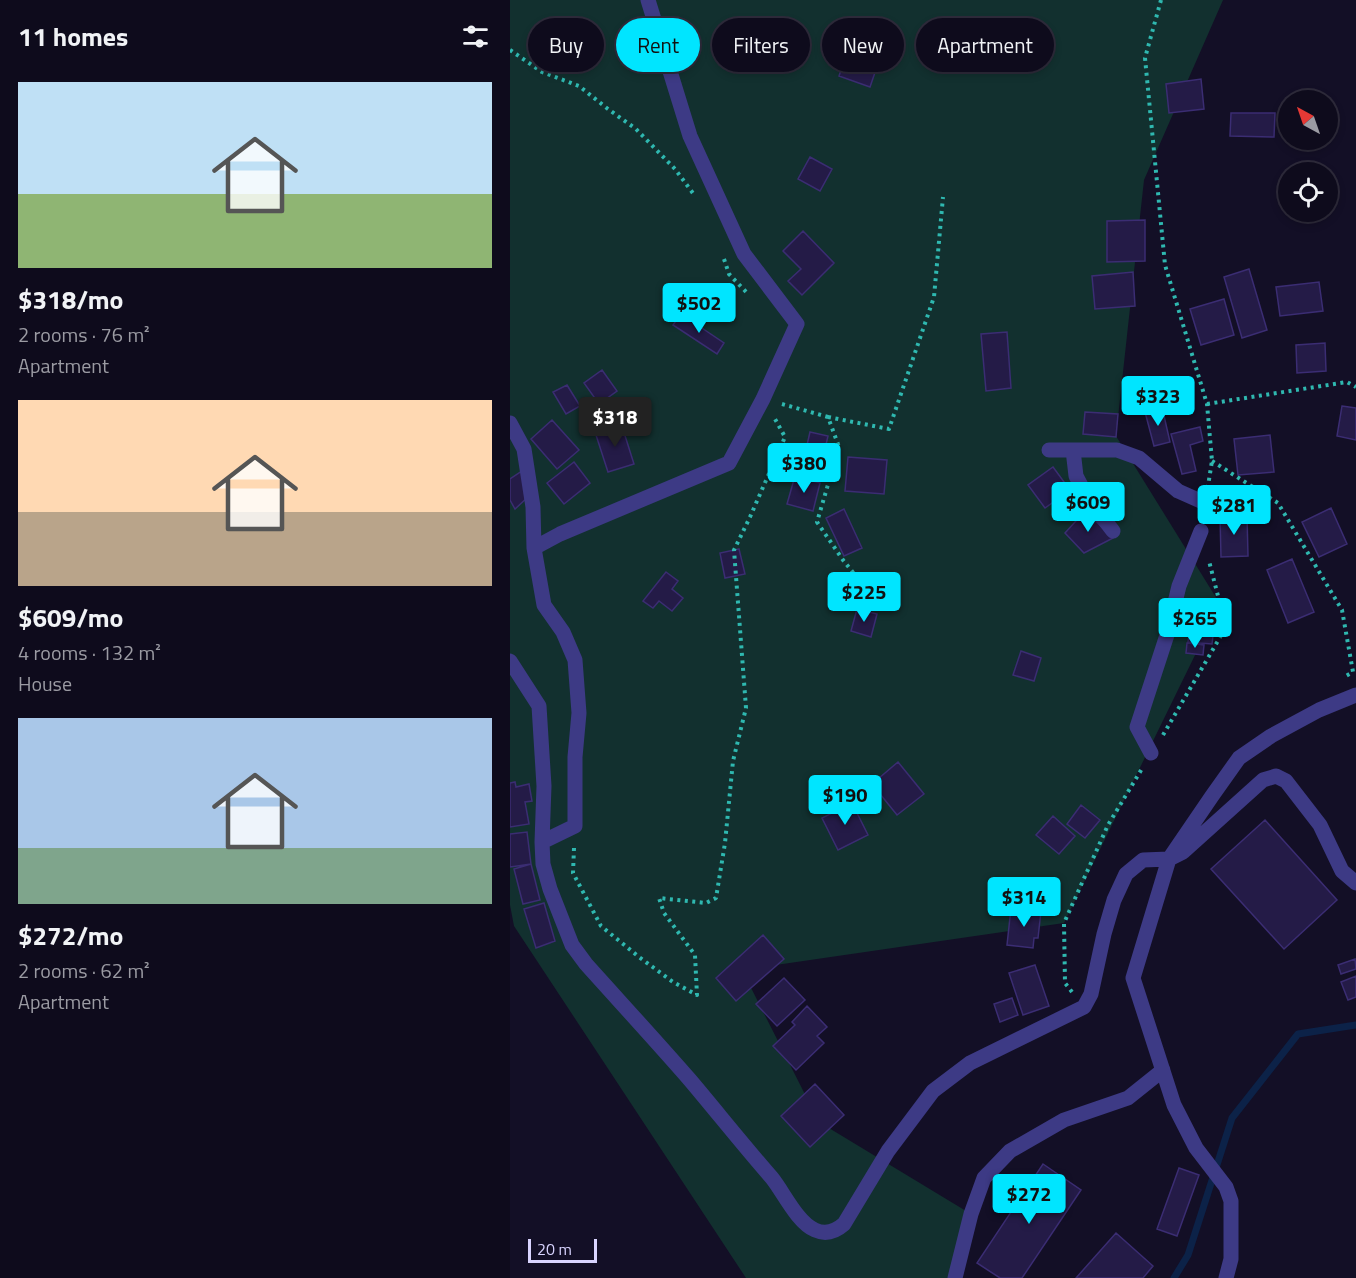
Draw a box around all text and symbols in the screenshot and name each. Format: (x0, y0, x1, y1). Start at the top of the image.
text: 11 homes (18, 17, 128, 56)
chip: Buy (528, 18, 604, 72)
chip: Rent (616, 18, 700, 72)
chip: Filters (712, 18, 810, 72)
chip: New (822, 18, 904, 72)
chip: Apartment (916, 18, 1054, 72)
icon: filters (459, 20, 492, 53)
north arrow (1278, 90, 1338, 150)
map controls (1278, 90, 1338, 222)
icon: home (201, 121, 309, 229)
button: locate (1278, 162, 1338, 222)
text: $318/mo (18, 280, 123, 319)
pin: $502 (663, 283, 735, 334)
text: $502 (677, 287, 721, 318)
text: 2 rooms · 76 m² (18, 319, 150, 350)
text: Apartment (18, 350, 109, 381)
pin: $323 (1122, 376, 1194, 427)
text: $323 (1136, 380, 1180, 411)
pin: $318 (579, 397, 651, 448)
text: $318 (593, 401, 637, 432)
icon: home (201, 439, 309, 547)
pin: $380 (768, 443, 840, 494)
text: $380 (782, 447, 826, 478)
pin: $609 (1052, 482, 1124, 533)
pin: $281 (1198, 485, 1270, 536)
text: $609 (1066, 486, 1110, 517)
text: $281 (1212, 489, 1256, 520)
pin: $225 (828, 572, 900, 623)
text: $225 (842, 576, 886, 607)
text: $609/mo (18, 598, 123, 637)
pin: $265 (1159, 598, 1231, 649)
text: $265 (1173, 602, 1217, 633)
text: 4 rooms · 132 m² (18, 637, 161, 668)
text: House (18, 668, 72, 699)
icon: home (201, 757, 309, 865)
pin: $190 (809, 775, 881, 826)
text: $190 (823, 779, 867, 810)
pin: $314 (988, 877, 1060, 928)
text: $314 (1002, 881, 1046, 912)
text: $272/mo (18, 916, 123, 955)
text: 2 rooms · 62 m² (18, 955, 150, 986)
text: Apartment (18, 986, 109, 1017)
pin: $272 (993, 1174, 1065, 1225)
text: $272 (1007, 1178, 1051, 1209)
scale bar (528, 1236, 597, 1264)
text: 20 m (537, 1237, 572, 1261)

